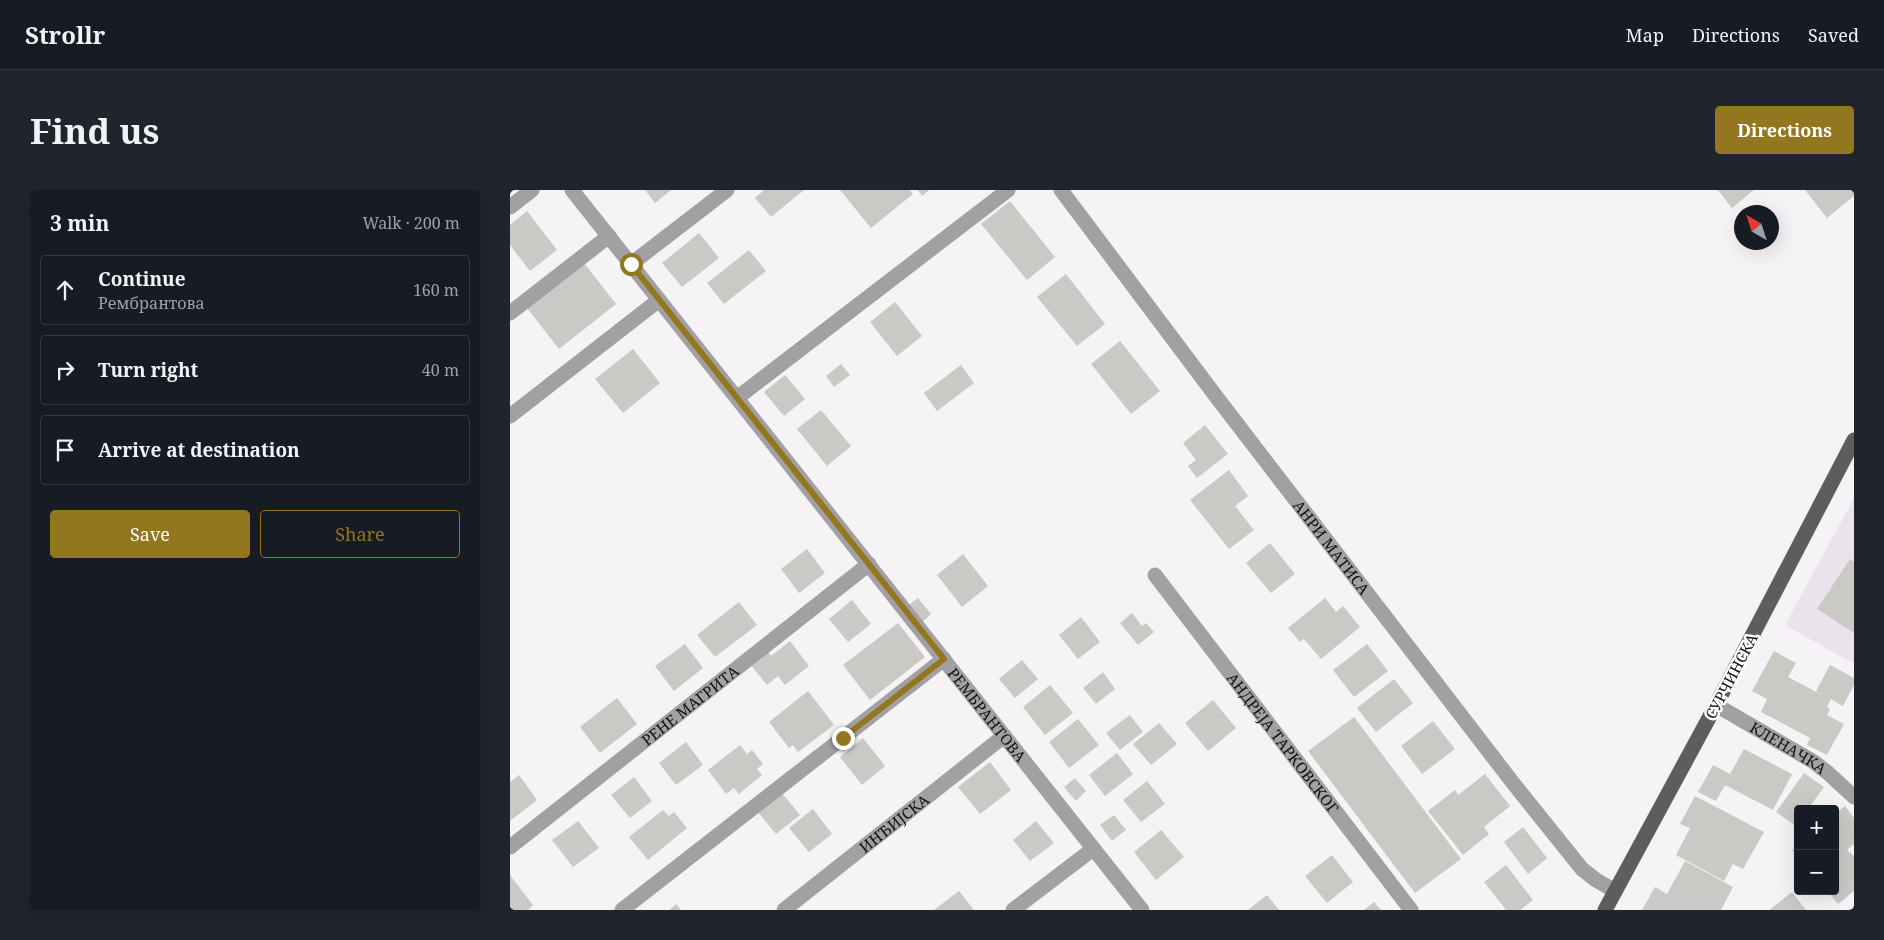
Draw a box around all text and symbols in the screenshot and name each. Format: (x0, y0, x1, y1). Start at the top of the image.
text: Strollr (25, 18, 105, 51)
text: Map (1626, 23, 1664, 47)
text: Directions (1692, 23, 1780, 47)
text: Saved (1808, 23, 1859, 47)
button: Directions (1715, 106, 1854, 154)
text: Find us (30, 107, 159, 154)
north arrow (1734, 205, 1779, 250)
text: 3 min (50, 209, 109, 237)
text: Walk · 200 m (363, 212, 460, 234)
route start (620, 253, 643, 276)
text: Continue (98, 266, 186, 292)
icon: ahead (51, 276, 79, 304)
text: 160 m (413, 279, 459, 301)
text: Рембрантова (98, 292, 205, 314)
icon: right (51, 356, 79, 384)
text: Turn right (98, 357, 198, 383)
text: 40 m (422, 359, 459, 381)
icon: arrive (51, 436, 79, 464)
text: Arrive at destination (98, 437, 300, 463)
street label: АНРИ МАТИСА (1289, 496, 1375, 599)
button: Save (50, 510, 250, 558)
button: Share (260, 510, 460, 558)
street label: СУРЧИНСКА (1700, 630, 1762, 722)
street label: РЕНЕ МАГРИТА (637, 660, 743, 750)
street label: РЕМБРАНТОВА (944, 663, 1031, 766)
street label: АНДРЕЈА ТАРКОВСКОГ (1223, 668, 1344, 818)
street label: КЛЕНАЧКА (1746, 717, 1831, 779)
route end (832, 727, 855, 750)
street label: ИНЂИЈСКА (855, 789, 933, 857)
map controls (1794, 805, 1839, 895)
button: + (1794, 805, 1839, 850)
button: − (1794, 850, 1839, 895)

